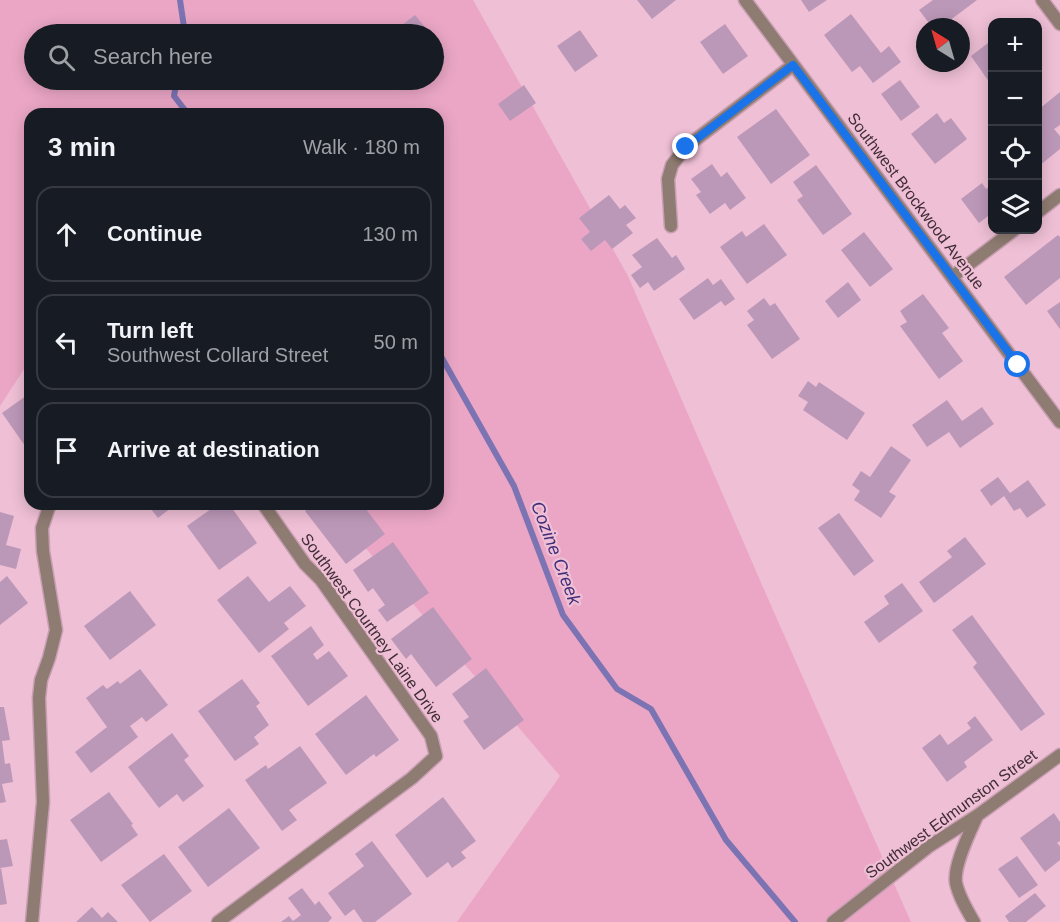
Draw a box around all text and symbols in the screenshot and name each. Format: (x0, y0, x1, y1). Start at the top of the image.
north arrow (916, 18, 970, 72)
map controls (988, 18, 1042, 234)
button: + (988, 18, 1042, 72)
search box (24, 24, 444, 90)
icon: search (45, 41, 78, 74)
text: Search here (93, 44, 213, 69)
button: − (988, 72, 1042, 126)
street label: Southwest Brockwood Avenue (844, 110, 988, 292)
button: locate (988, 126, 1042, 180)
text: 3 min (48, 132, 116, 162)
route end (672, 133, 698, 159)
text: Walk · 180 m (303, 136, 420, 158)
button: layers (988, 180, 1042, 234)
icon: ahead (50, 218, 83, 251)
text: Continue (107, 221, 202, 246)
text: 130 m (362, 223, 418, 245)
text: Turn left (107, 318, 193, 343)
icon: left (50, 326, 83, 359)
text: 50 m (374, 331, 418, 353)
text: Southwest Collard Street (107, 344, 328, 366)
route start (1004, 351, 1030, 377)
icon: arrive (50, 434, 83, 467)
text: Arrive at destination (107, 437, 320, 462)
water label: Cozine Creek (527, 499, 585, 608)
street label: Southwest Courtney Laine Drive (298, 530, 446, 726)
street label: Southwest Edmunston Street (862, 746, 1040, 882)

